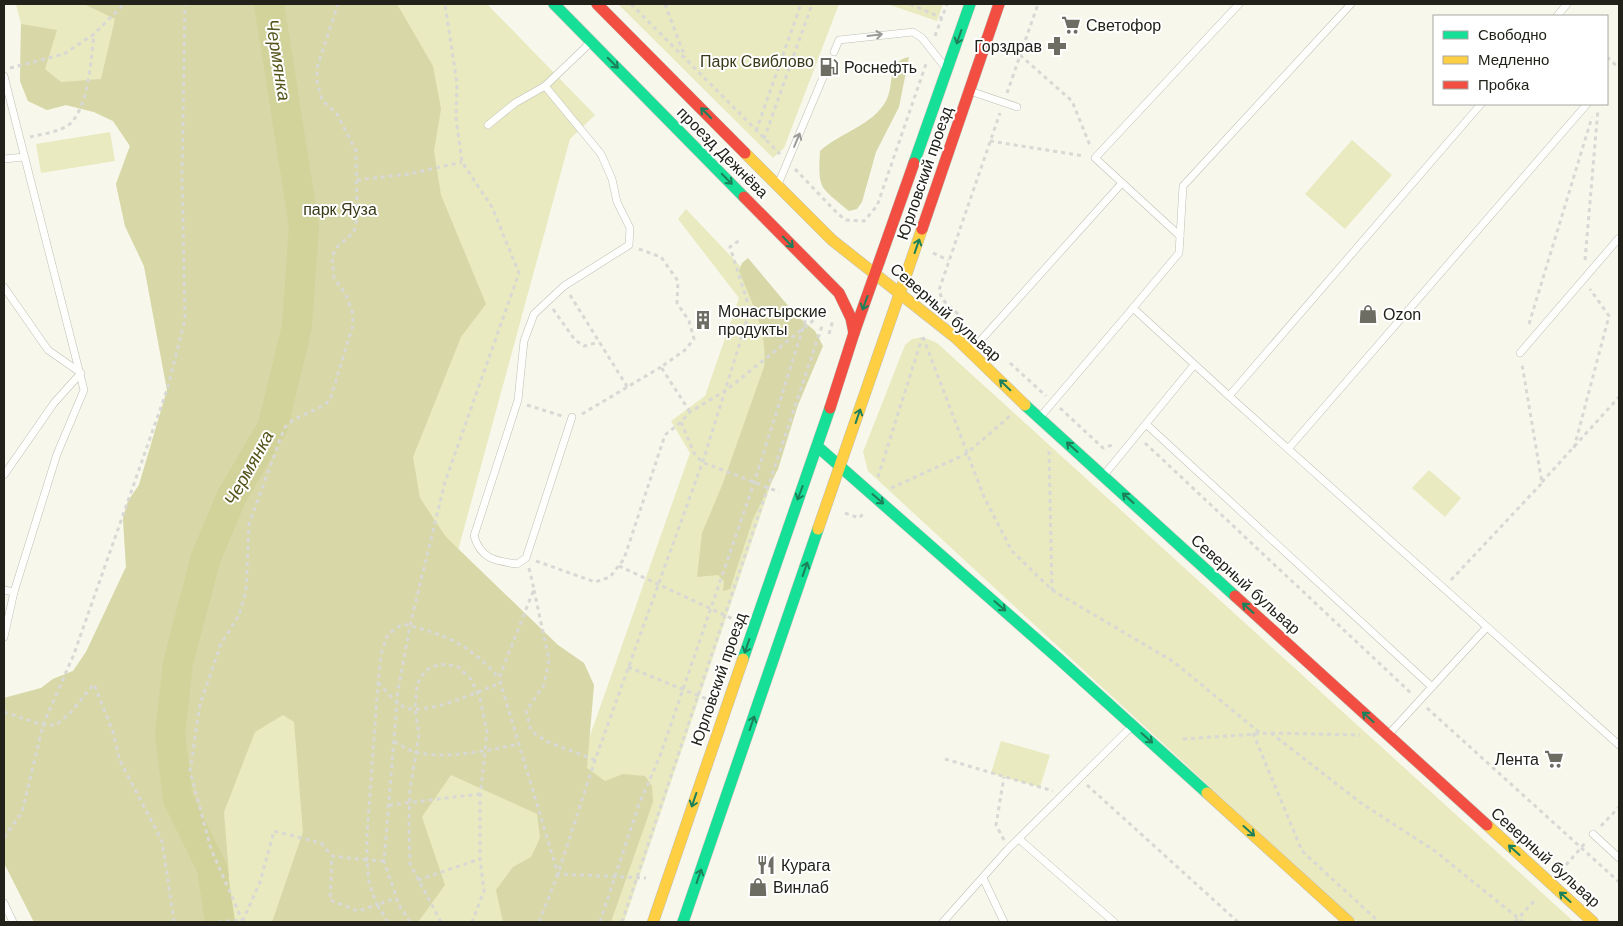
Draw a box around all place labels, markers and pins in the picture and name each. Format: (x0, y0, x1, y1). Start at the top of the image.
supermarket icon: Светофор (1060, 14, 1082, 36)
place label: Светофор (1086, 17, 1161, 34)
pharmacy icon: Горздрав (1046, 35, 1068, 57)
place label: Горздрав (974, 38, 1042, 55)
fuel station icon: Роснефть (818, 56, 840, 78)
place label: Роснефть (844, 59, 917, 76)
place label: Монастырские продукты (718, 303, 827, 338)
shop icon: Ozon (1357, 303, 1379, 325)
place label: Ozon (1383, 306, 1421, 323)
building icon: Монастырские продукты (692, 309, 714, 331)
supermarket icon: Лента (1543, 748, 1565, 770)
place label: Лента (1495, 751, 1539, 768)
restaurant icon: Курага (755, 854, 777, 876)
place label: Курага (781, 857, 830, 874)
shop icon: Винлаб (747, 876, 769, 898)
place label: Винлаб (773, 879, 829, 896)

